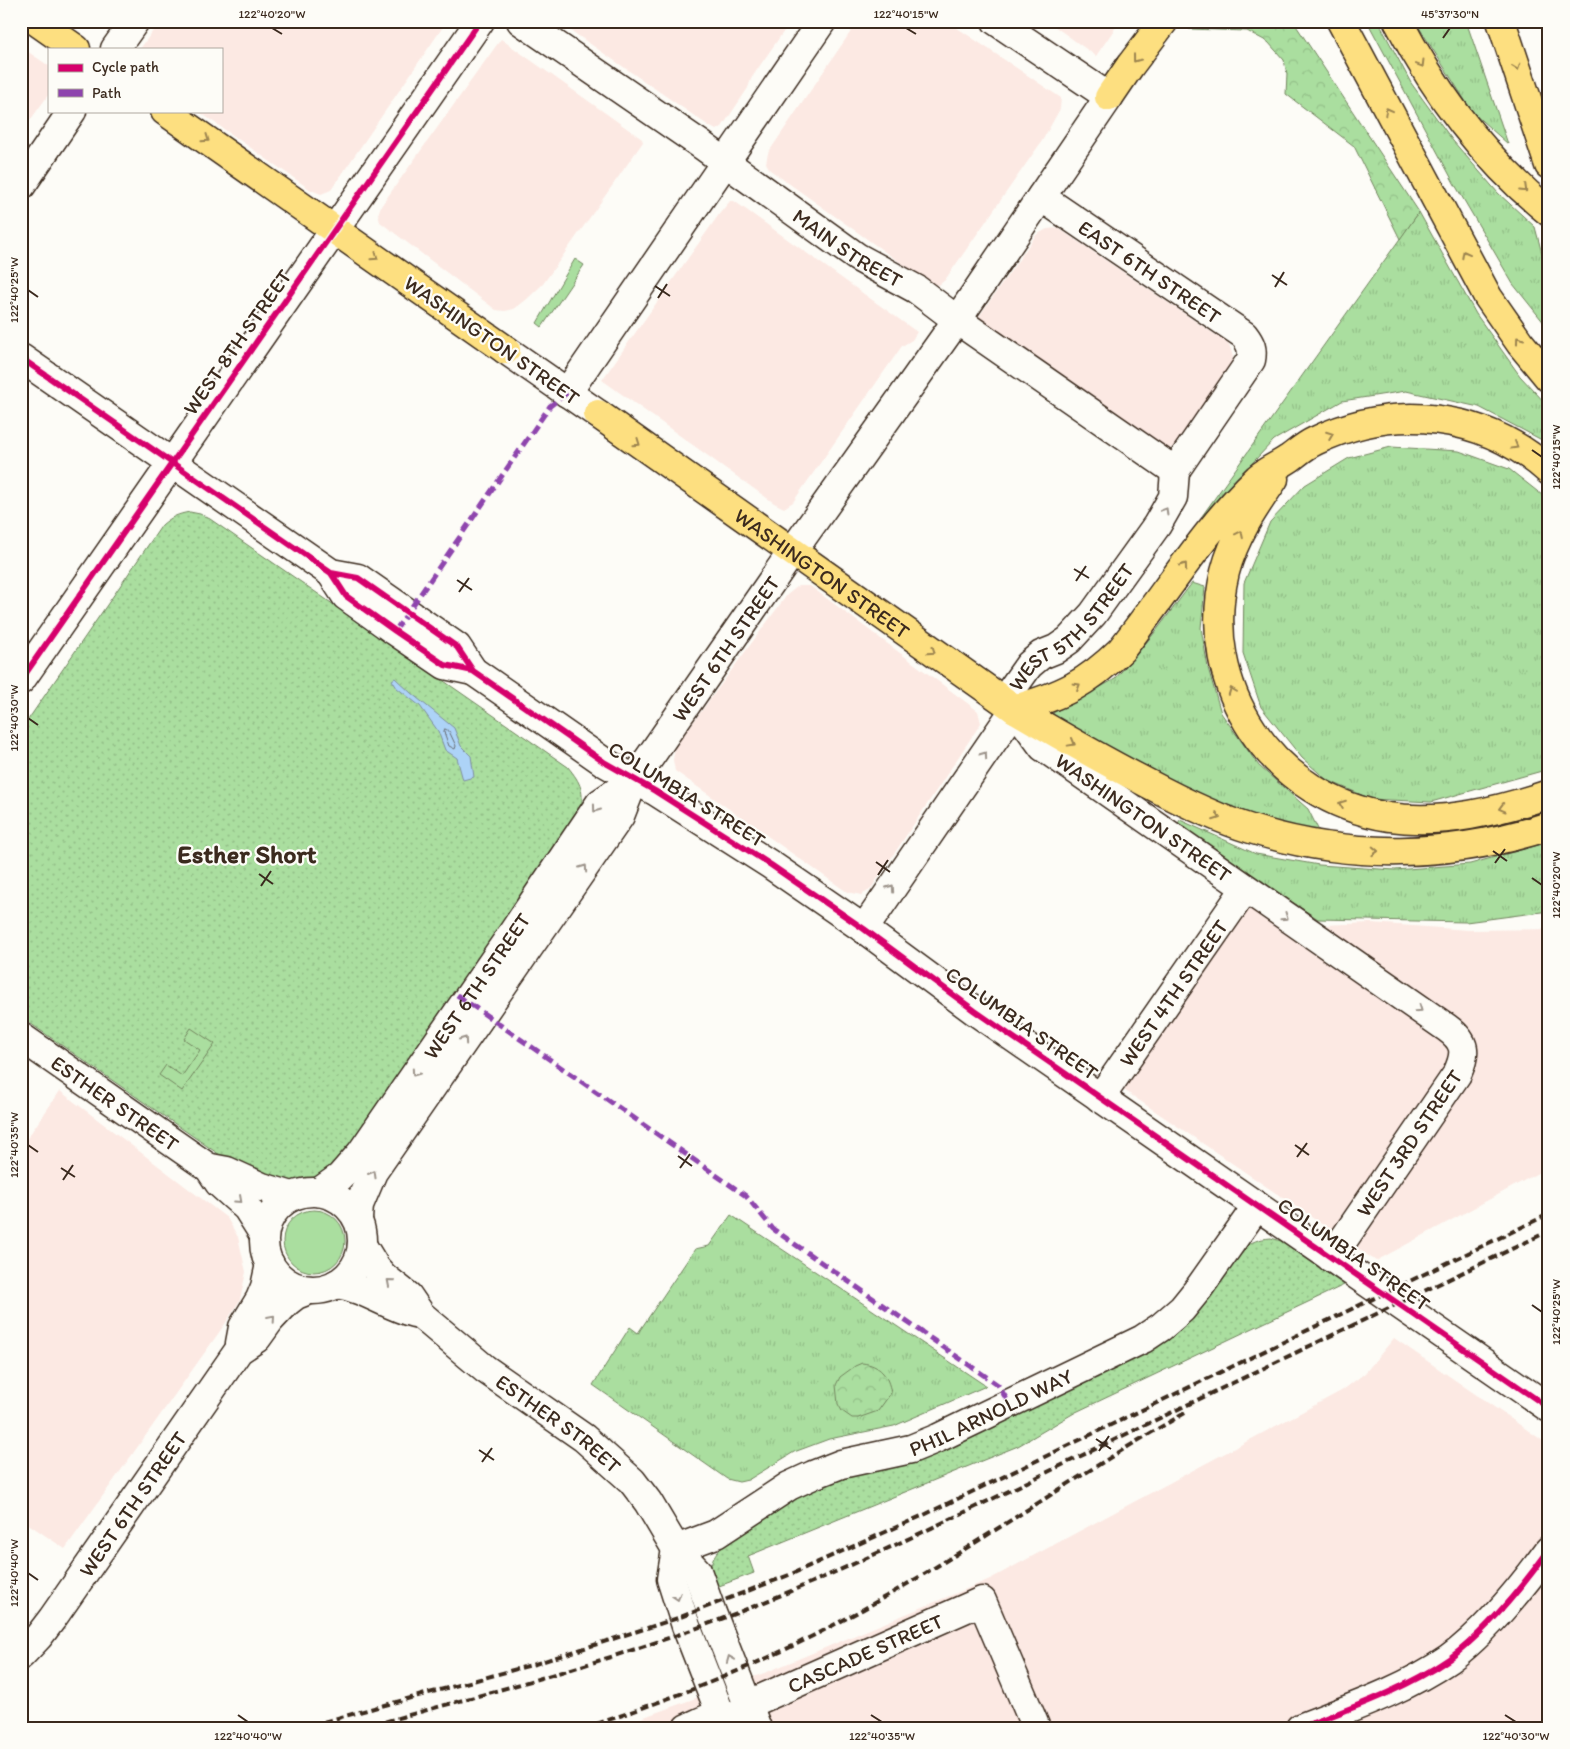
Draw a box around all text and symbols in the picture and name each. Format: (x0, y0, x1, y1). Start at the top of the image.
text: 122°40'20"W (239, 7, 305, 21)
text: 122°40'15"W (873, 7, 939, 21)
text: 45°37'30"N (1421, 7, 1479, 21)
legend (48, 48, 222, 112)
one-way arrow (1133, 53, 1141, 62)
text: Cycle path (92, 58, 159, 76)
one-way arrow (1415, 59, 1425, 68)
one-way arrow (1511, 63, 1521, 71)
text: Path (92, 84, 121, 102)
one-way arrow (1384, 107, 1394, 116)
one-way arrow (200, 133, 209, 142)
one-way arrow (1518, 184, 1527, 193)
street label: MAIN STREET (788, 203, 907, 292)
street label: EAST 6TH STREET (1074, 214, 1226, 329)
one-way arrow (1461, 250, 1471, 259)
one-way arrow (369, 251, 379, 260)
text: 122°40'25"W (7, 257, 21, 323)
street label: WEST 8TH STREET (177, 264, 297, 420)
street label: WASHINGTON STREET (399, 270, 585, 410)
one-way arrow (1516, 337, 1524, 346)
text: 122°40'15"W (1549, 424, 1563, 490)
one-way arrow (1325, 431, 1334, 441)
one-way arrow (632, 437, 641, 446)
one-way arrow (1510, 440, 1519, 450)
street label: WASHINGTON STREET (730, 502, 915, 644)
one-way arrow (1158, 508, 1168, 517)
one-way arrow (1234, 530, 1244, 539)
street label: WEST 5TH STREET (1002, 557, 1139, 695)
one-way arrow (1178, 562, 1187, 572)
street label: WEST 6TH STREET (666, 570, 785, 726)
one-way arrow (926, 645, 936, 654)
one-way arrow (1071, 682, 1080, 692)
text: 122°40'30"W (7, 684, 21, 752)
one-way arrow (1228, 687, 1238, 696)
street label: COLUMBIA STREET (604, 736, 770, 853)
one-way arrow (1067, 736, 1076, 746)
street label: WASHINGTON STREET (1051, 747, 1237, 887)
one-way arrow (978, 751, 987, 761)
one-way arrow (1338, 800, 1347, 811)
one-way arrow (1498, 802, 1506, 813)
one-way arrow (593, 803, 601, 812)
one-way arrow (1212, 810, 1221, 821)
district label: Esther Short (177, 838, 317, 870)
one-way arrow (1372, 846, 1379, 856)
text: 122°40'20"W (1549, 852, 1563, 918)
one-way arrow (578, 864, 587, 874)
one-way arrow (885, 885, 894, 894)
street label: WEST 6TH STREET (417, 907, 535, 1063)
one-way arrow (1280, 911, 1289, 920)
street label: WEST 4TH STREET (1113, 914, 1233, 1071)
street label: COLUMBIA STREET (941, 961, 1103, 1085)
one-way arrow (1414, 1003, 1423, 1012)
one-way arrow (458, 1036, 467, 1045)
street label: ESTHER STREET (47, 1050, 184, 1156)
street label: WEST 3RD STREET (1351, 1065, 1467, 1221)
one-way arrow (412, 1068, 422, 1077)
text: 122°40'35"W (7, 1112, 21, 1178)
one-way arrow (366, 1170, 376, 1179)
street label: COLUMBIA STREET (1273, 1192, 1435, 1316)
one-way arrow (233, 1194, 242, 1203)
one-way arrow (386, 1278, 395, 1287)
text: 122°40'25"W (1549, 1279, 1563, 1345)
one-way arrow (267, 1314, 276, 1323)
street label: PHIL ARNOLD WAY (905, 1363, 1076, 1461)
street label: ESTHER STREET (491, 1368, 627, 1478)
street label: WEST 6TH STREET (73, 1426, 192, 1581)
text: 122°40'40"W (7, 1539, 21, 1607)
one-way arrow (671, 1592, 681, 1600)
street label: CASCADE STREET (783, 1607, 947, 1698)
one-way arrow (726, 1656, 736, 1664)
text: 122°40'40"W (214, 1729, 282, 1743)
text: 122°40'35"W (849, 1729, 915, 1743)
text: 122°40'30"W (1482, 1729, 1550, 1743)

